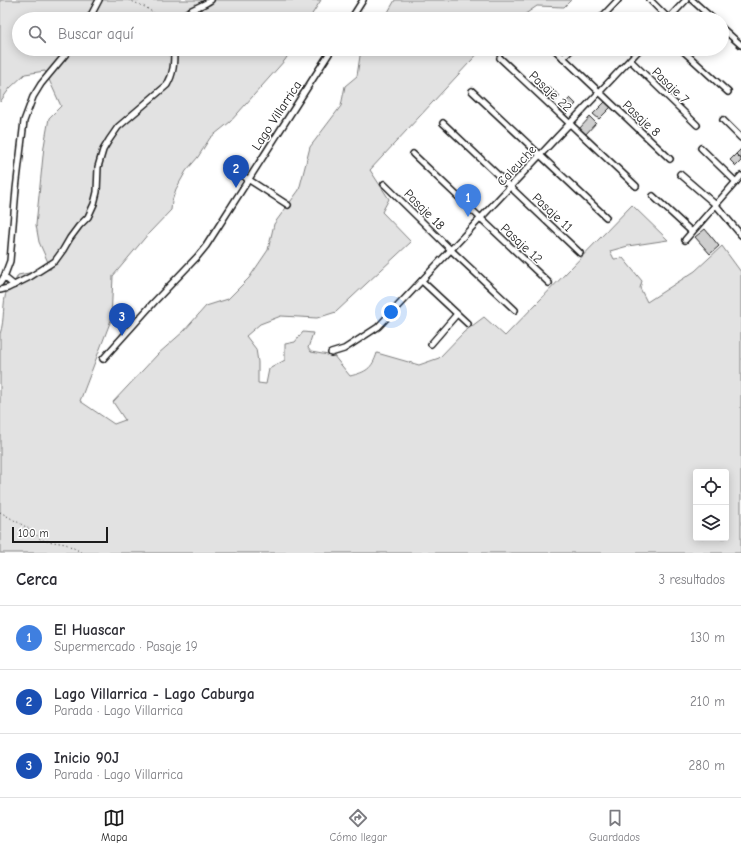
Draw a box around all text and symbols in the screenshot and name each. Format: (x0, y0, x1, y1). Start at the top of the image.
search box (12, 12, 729, 56)
icon: search (26, 23, 48, 45)
text: Buscar aquí (58, 25, 134, 43)
street label: Pasaje 7 (649, 64, 692, 107)
street label: Pasaje 22 (526, 68, 575, 115)
street label: Lago Villarrica (248, 78, 304, 153)
street label: Pasaje 8 (620, 97, 664, 140)
street label: Caleuche (494, 141, 539, 189)
pin: 2 (223, 155, 249, 188)
pin: 1 (455, 184, 481, 217)
street label: Pasaje 18 (401, 186, 448, 233)
street label: Pasaje 11 (529, 190, 576, 235)
street label: Pasaje 12 (498, 220, 546, 267)
your location (381, 302, 401, 322)
pin: 3 (109, 303, 135, 336)
map controls (693, 469, 729, 541)
button: locate (693, 469, 729, 505)
button: layers (693, 505, 729, 541)
scale bar (12, 525, 108, 544)
text: 100 m (18, 527, 49, 540)
text: Cerca (16, 570, 58, 589)
text: 3 resultados (659, 572, 725, 587)
text: El Huascar (54, 621, 125, 639)
text: 1 (26, 630, 32, 645)
text: 130 m (690, 630, 725, 645)
text: Supermercado · Pasaje 19 (54, 639, 198, 654)
text: Lago Villarrica - Lago Caburga (54, 685, 255, 703)
text: 2 (26, 694, 32, 709)
text: 210 m (690, 694, 725, 709)
text: Parada · Lago Villarrica (54, 703, 183, 718)
text: Inicio 90J (54, 749, 119, 767)
text: 3 (26, 758, 32, 773)
text: 280 m (688, 758, 725, 773)
text: Parada · Lago Villarrica (54, 767, 183, 782)
tab: Mapa (101, 807, 127, 844)
tab: Cómo llegar (330, 807, 387, 844)
tab: Guardados (589, 807, 640, 844)

